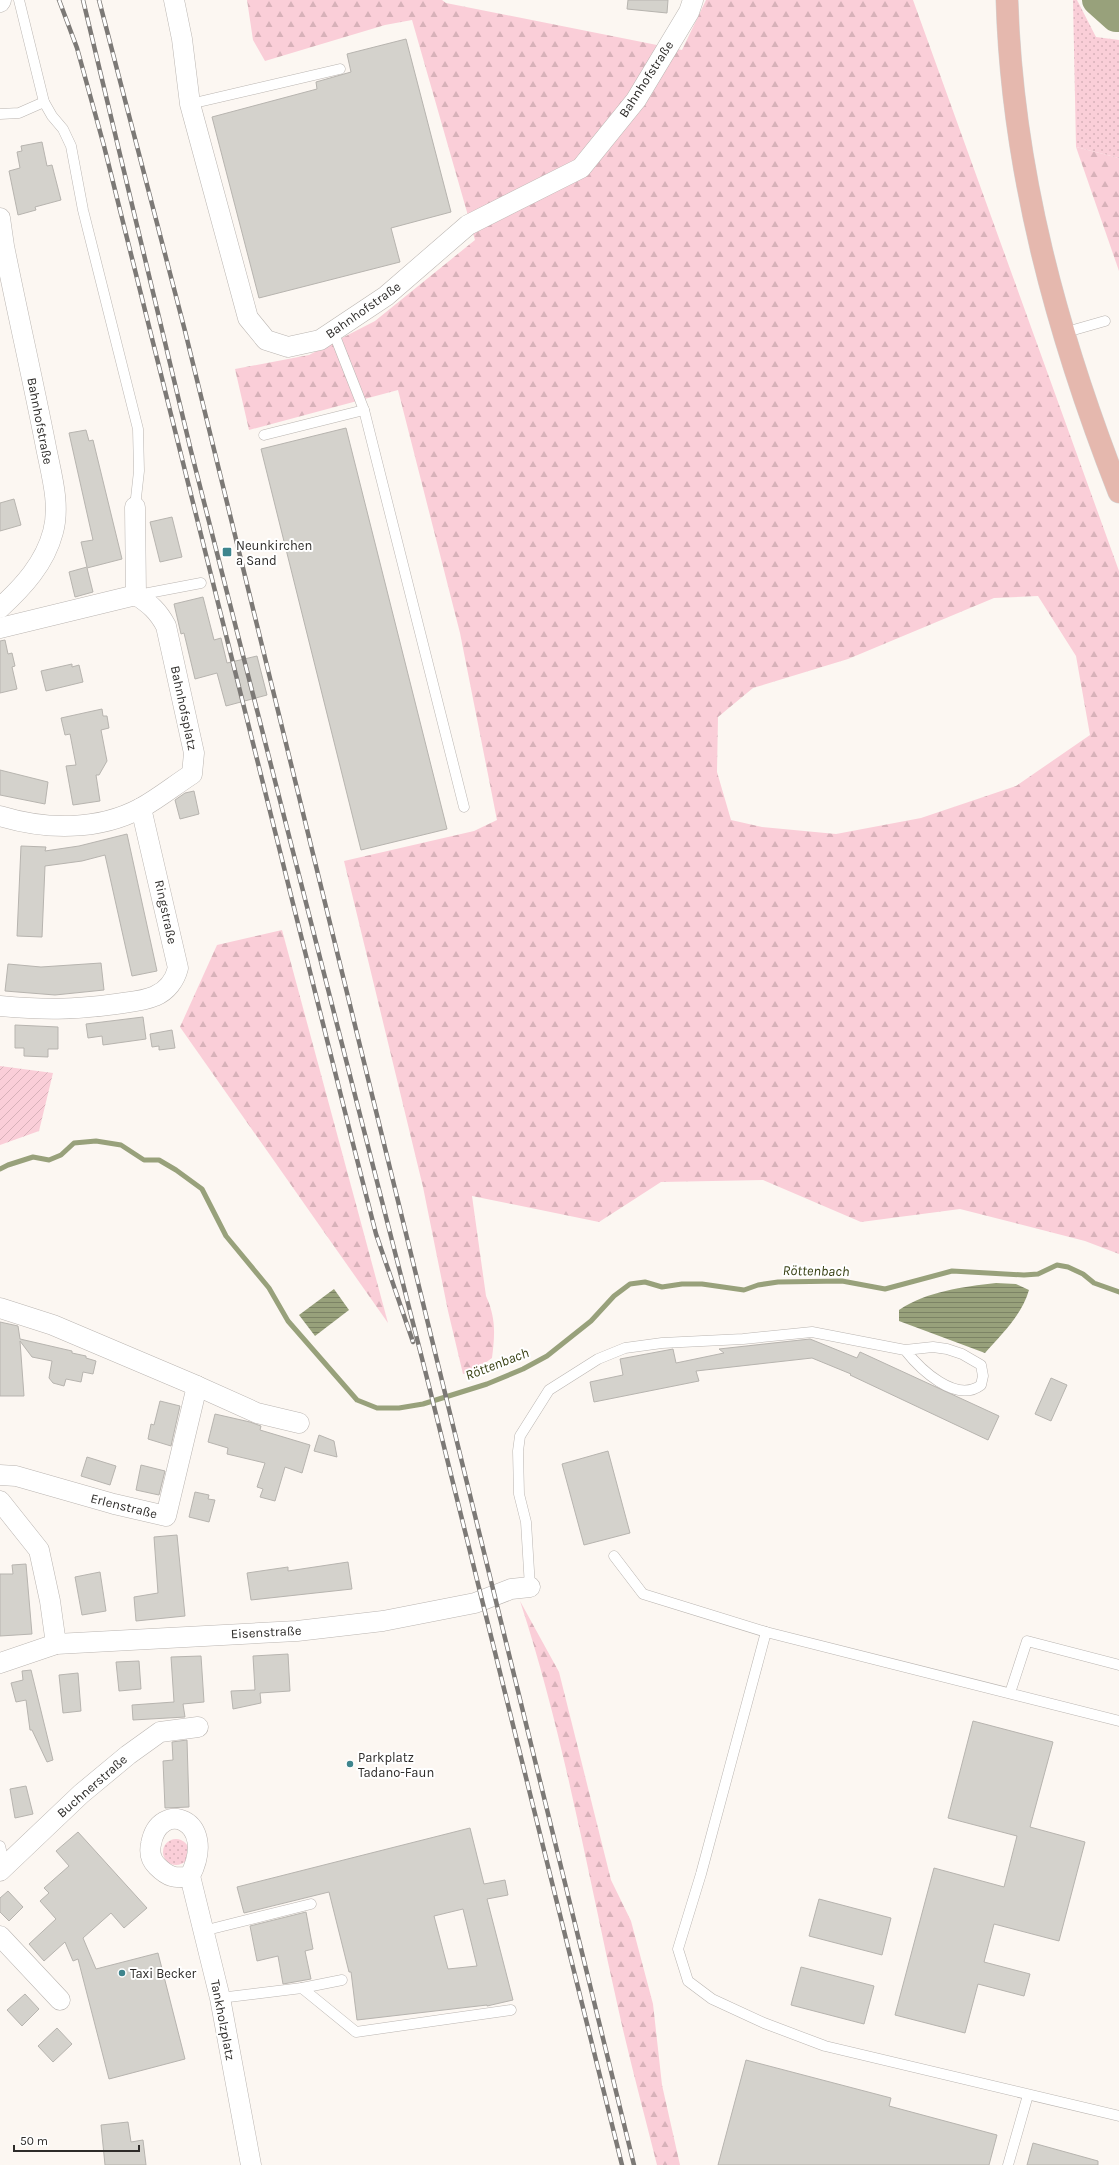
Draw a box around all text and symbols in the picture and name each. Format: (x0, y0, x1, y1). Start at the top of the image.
street label: Bahnhofstraße (616, 38, 676, 120)
street label: Bahnhofstraße (323, 278, 404, 341)
street label: Bahnhofstraße (24, 376, 56, 466)
place label: Neunkirchen a Sand (236, 538, 312, 568)
marker: Neunkirchen a Sand (221, 546, 233, 558)
street label: Bahnhofsplatz (168, 664, 200, 752)
street label: Ringstraße (152, 879, 180, 946)
water label: Röttenbach (783, 1262, 849, 1280)
water label: Röttenbach (463, 1344, 531, 1384)
street label: Erlenstraße (89, 1490, 159, 1522)
street label: Eisenstraße (230, 1623, 302, 1641)
place label: Parkplatz Tadano-Faun (358, 1750, 434, 1780)
street label: Buchnerstraße (54, 1751, 130, 1821)
marker: Parkplatz Tadano-Faun (345, 1759, 355, 1769)
place label: Taxi Becker (130, 1966, 197, 1981)
marker: Taxi Becker (117, 1968, 127, 1978)
street label: Tankholzplatz (208, 1978, 238, 2062)
scale bar (14, 2127, 139, 2153)
text: 50 m (20, 2134, 48, 2148)

